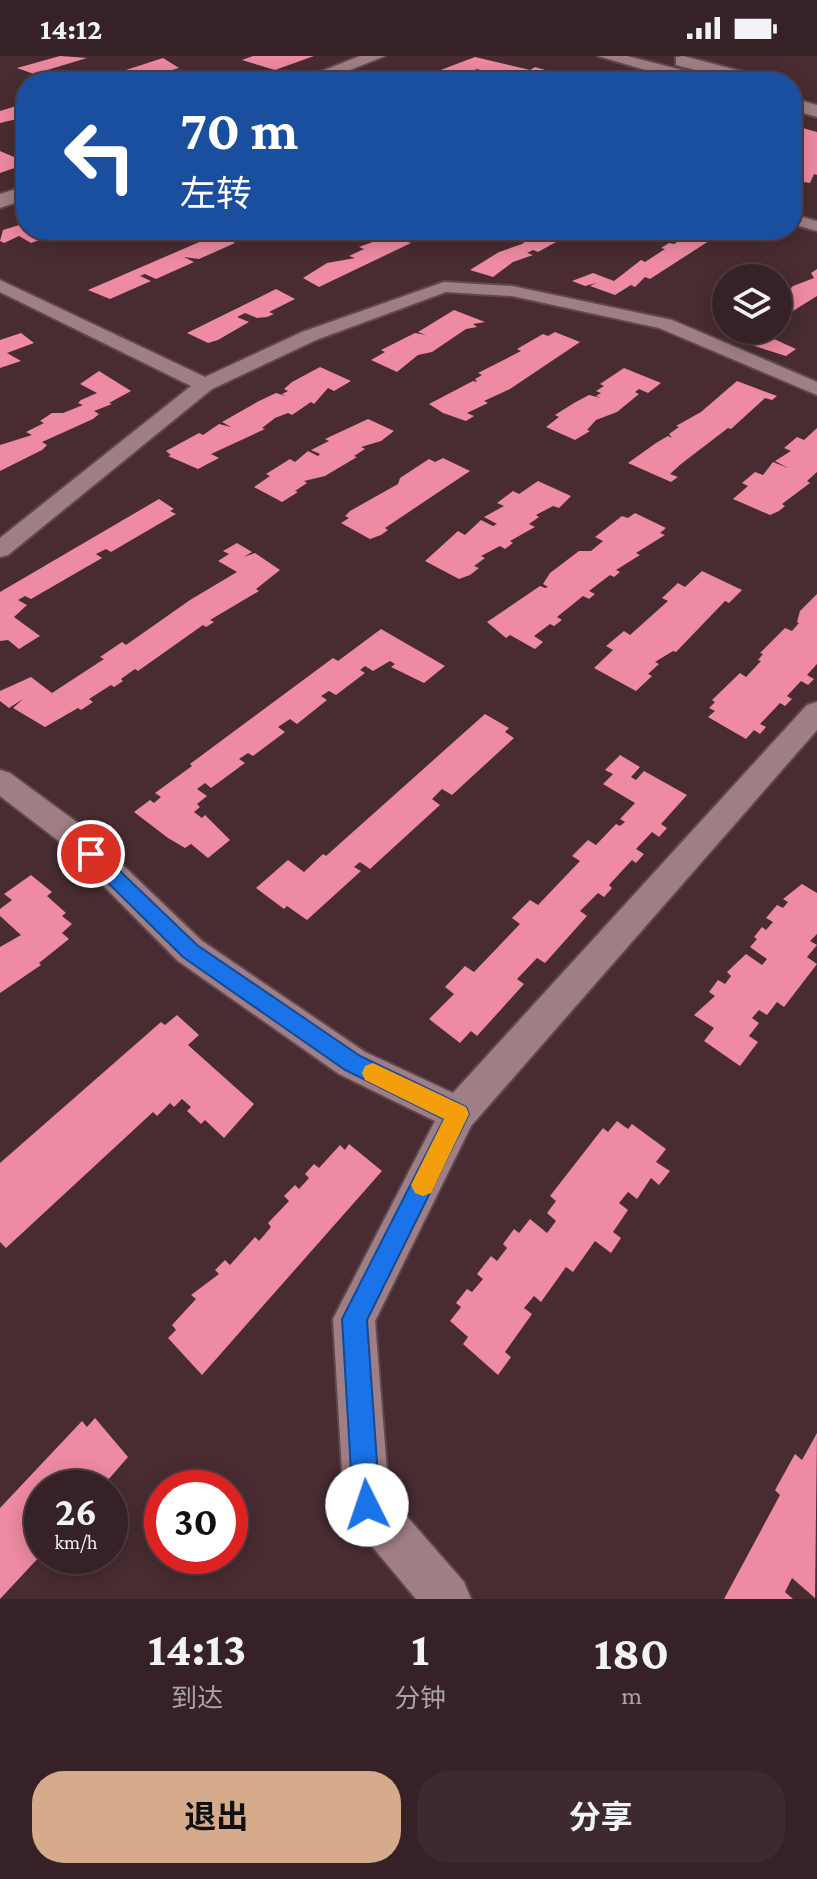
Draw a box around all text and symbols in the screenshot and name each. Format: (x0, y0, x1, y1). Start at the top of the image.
text: 14:12 (40, 12, 102, 45)
text: 70 m (180, 99, 299, 161)
icon: left (48, 104, 152, 208)
text: 左转 (180, 174, 252, 214)
map controls (712, 264, 792, 344)
button: layers (712, 264, 792, 344)
pin (57, 820, 125, 888)
icon: arrive (69, 832, 113, 876)
position arrow (325, 1463, 409, 1547)
speed limit sign: 30 (144, 1470, 248, 1574)
text: 26 (55, 1489, 97, 1534)
text: km/h (54, 1531, 98, 1553)
text: 14:13 (148, 1622, 246, 1675)
text: 1 (411, 1622, 429, 1675)
text: 180 (594, 1626, 669, 1679)
text: m (621, 1681, 642, 1710)
text: 到达 (171, 1684, 223, 1713)
text: 分钟 (394, 1684, 446, 1713)
button: 退出 (32, 1771, 401, 1863)
button: 分享 (417, 1771, 785, 1863)

